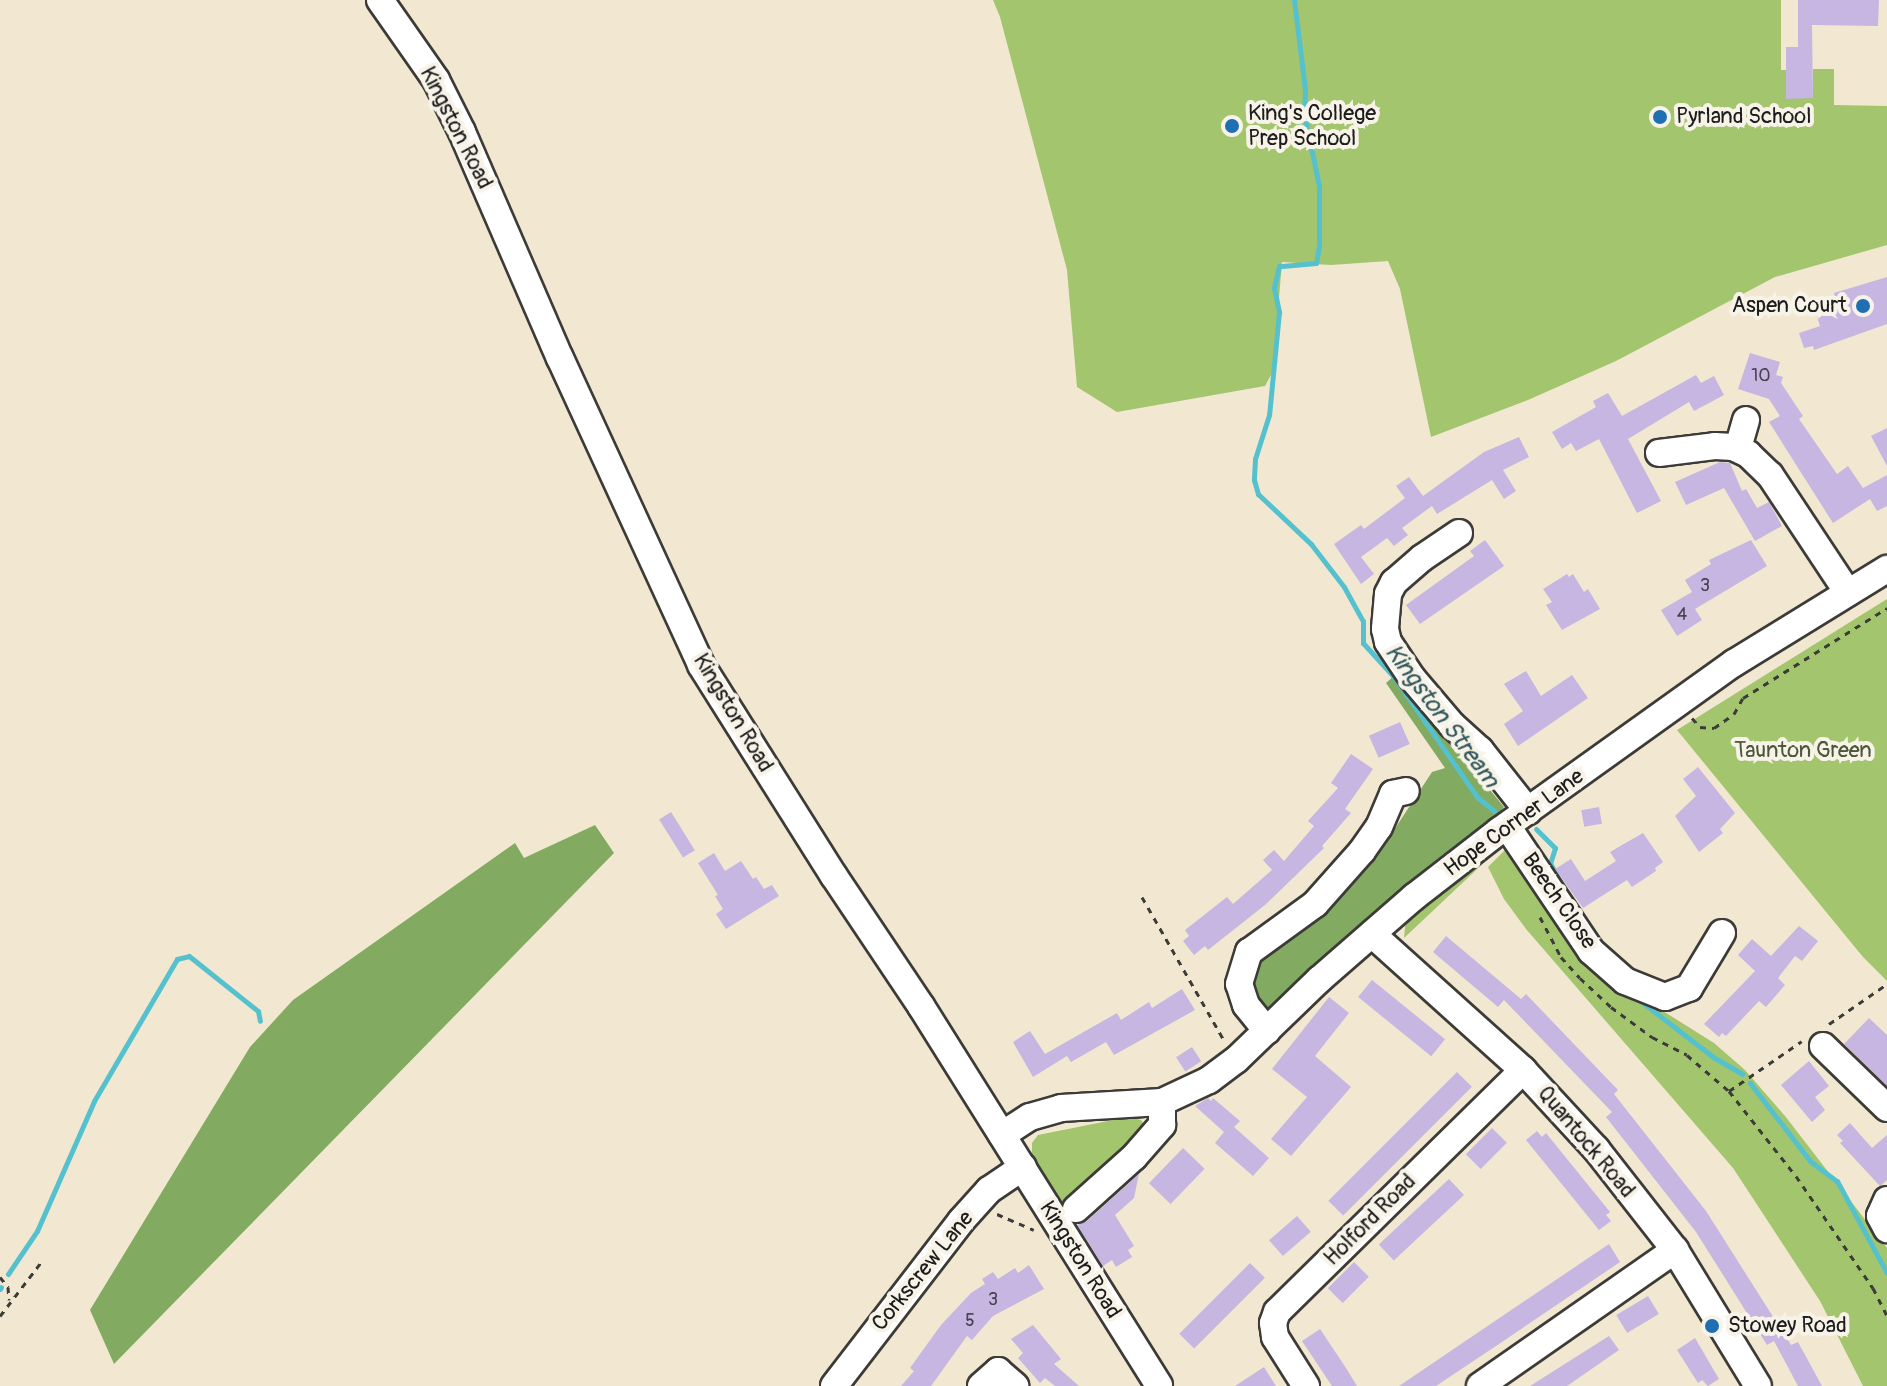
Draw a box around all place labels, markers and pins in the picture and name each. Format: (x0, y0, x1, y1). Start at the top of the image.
place label: King's College Prep School (1248, 100, 1376, 152)
place label: Pyrland School (1676, 104, 1811, 130)
marker: Pyrland School (1651, 108, 1669, 126)
marker: King's College Prep School (1223, 117, 1241, 135)
place label: Aspen Court (1732, 293, 1847, 319)
marker: Aspen Court (1854, 297, 1872, 315)
place label: Stowey Road (1728, 1313, 1847, 1339)
marker: Stowey Road (1703, 1317, 1721, 1335)

